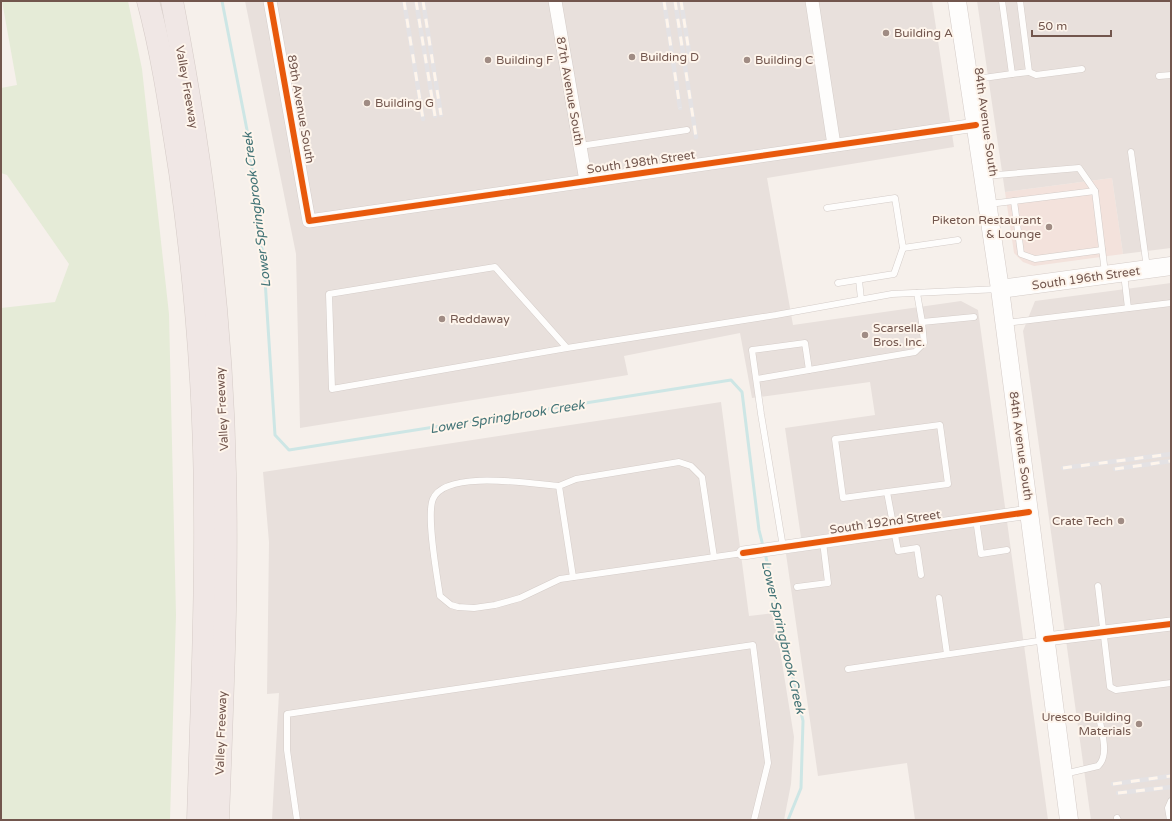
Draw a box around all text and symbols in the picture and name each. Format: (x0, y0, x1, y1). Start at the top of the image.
scale bar (1032, 12, 1111, 38)
text: 50 m (1038, 19, 1067, 33)
place label: Building A (894, 26, 953, 40)
marker: Building A (881, 28, 891, 38)
street label: 87th Avenue South (554, 36, 586, 146)
street label: Valley Freeway (173, 44, 201, 130)
place label: Building D (640, 50, 699, 64)
marker: Building D (627, 52, 637, 62)
place label: Building F (496, 53, 553, 67)
place label: Building C (755, 53, 813, 67)
street label: 89th Avenue South (285, 54, 317, 164)
marker: Building F (483, 55, 493, 65)
marker: Building C (742, 55, 752, 65)
street label: 84th Avenue South (971, 67, 1001, 177)
place label: Building G (375, 96, 434, 110)
marker: Building G (362, 98, 372, 108)
water label: Lower Springbrook Creek (239, 130, 274, 289)
street label: South 198th Street (586, 147, 696, 177)
place label: Piketon Restaurant & Lounge (932, 213, 1041, 241)
marker: Piketon Restaurant & Lounge (1044, 222, 1054, 232)
street label: South 196th Street (1031, 263, 1141, 293)
place label: Reddaway (450, 312, 510, 326)
marker: Reddaway (437, 314, 447, 324)
place label: Scarsella Bros. Inc. (873, 321, 925, 349)
marker: Scarsella Bros. Inc. (860, 330, 870, 340)
street label: Valley Freeway (213, 366, 231, 451)
street label: 84th Avenue South (1006, 391, 1036, 501)
water label: Lower Springbrook Creek (429, 397, 587, 437)
street label: South 192nd Street (829, 507, 942, 537)
place label: Crate Tech (1052, 514, 1113, 528)
marker: Crate Tech (1116, 516, 1126, 526)
water label: Lower Springbrook Creek (758, 559, 809, 716)
street label: Valley Freeway (213, 690, 229, 775)
place label: Uresco Building Materials (1041, 710, 1131, 738)
marker: Uresco Building Materials (1134, 719, 1144, 729)

